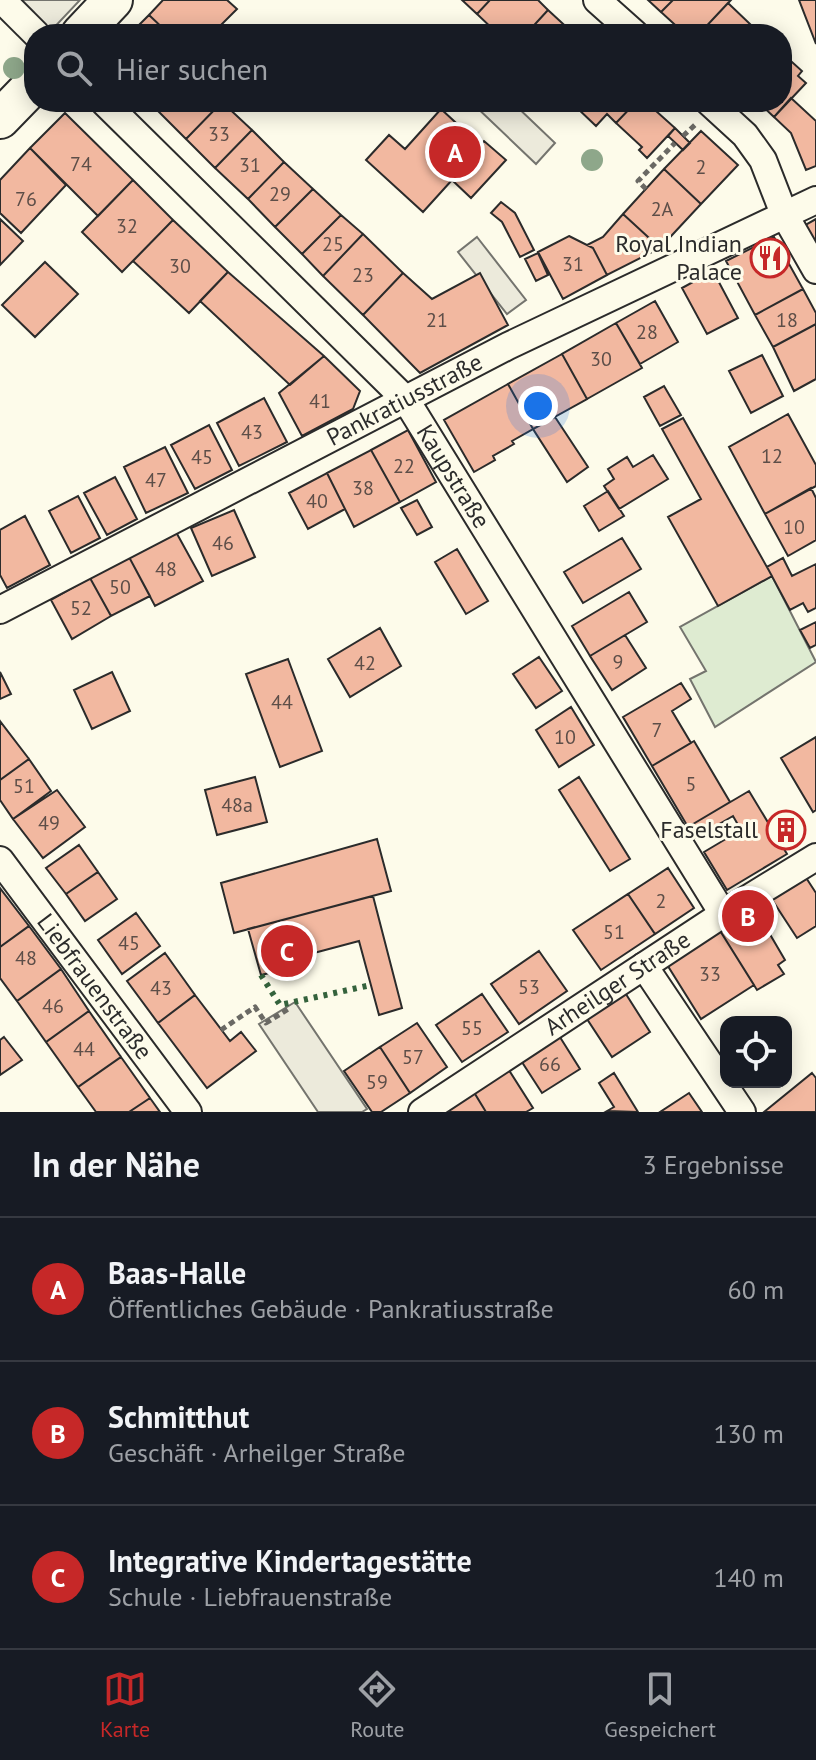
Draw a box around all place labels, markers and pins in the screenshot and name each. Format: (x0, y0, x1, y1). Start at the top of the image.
pin: A (429, 122, 481, 182)
place label: Royal Indian Palace (615, 228, 742, 287)
restaurant icon: Royal Indian Palace (749, 237, 791, 279)
building icon: Faselstall (765, 809, 807, 851)
place label: Faselstall (660, 814, 758, 845)
pin: B (722, 886, 774, 946)
pin: C (261, 921, 313, 981)

